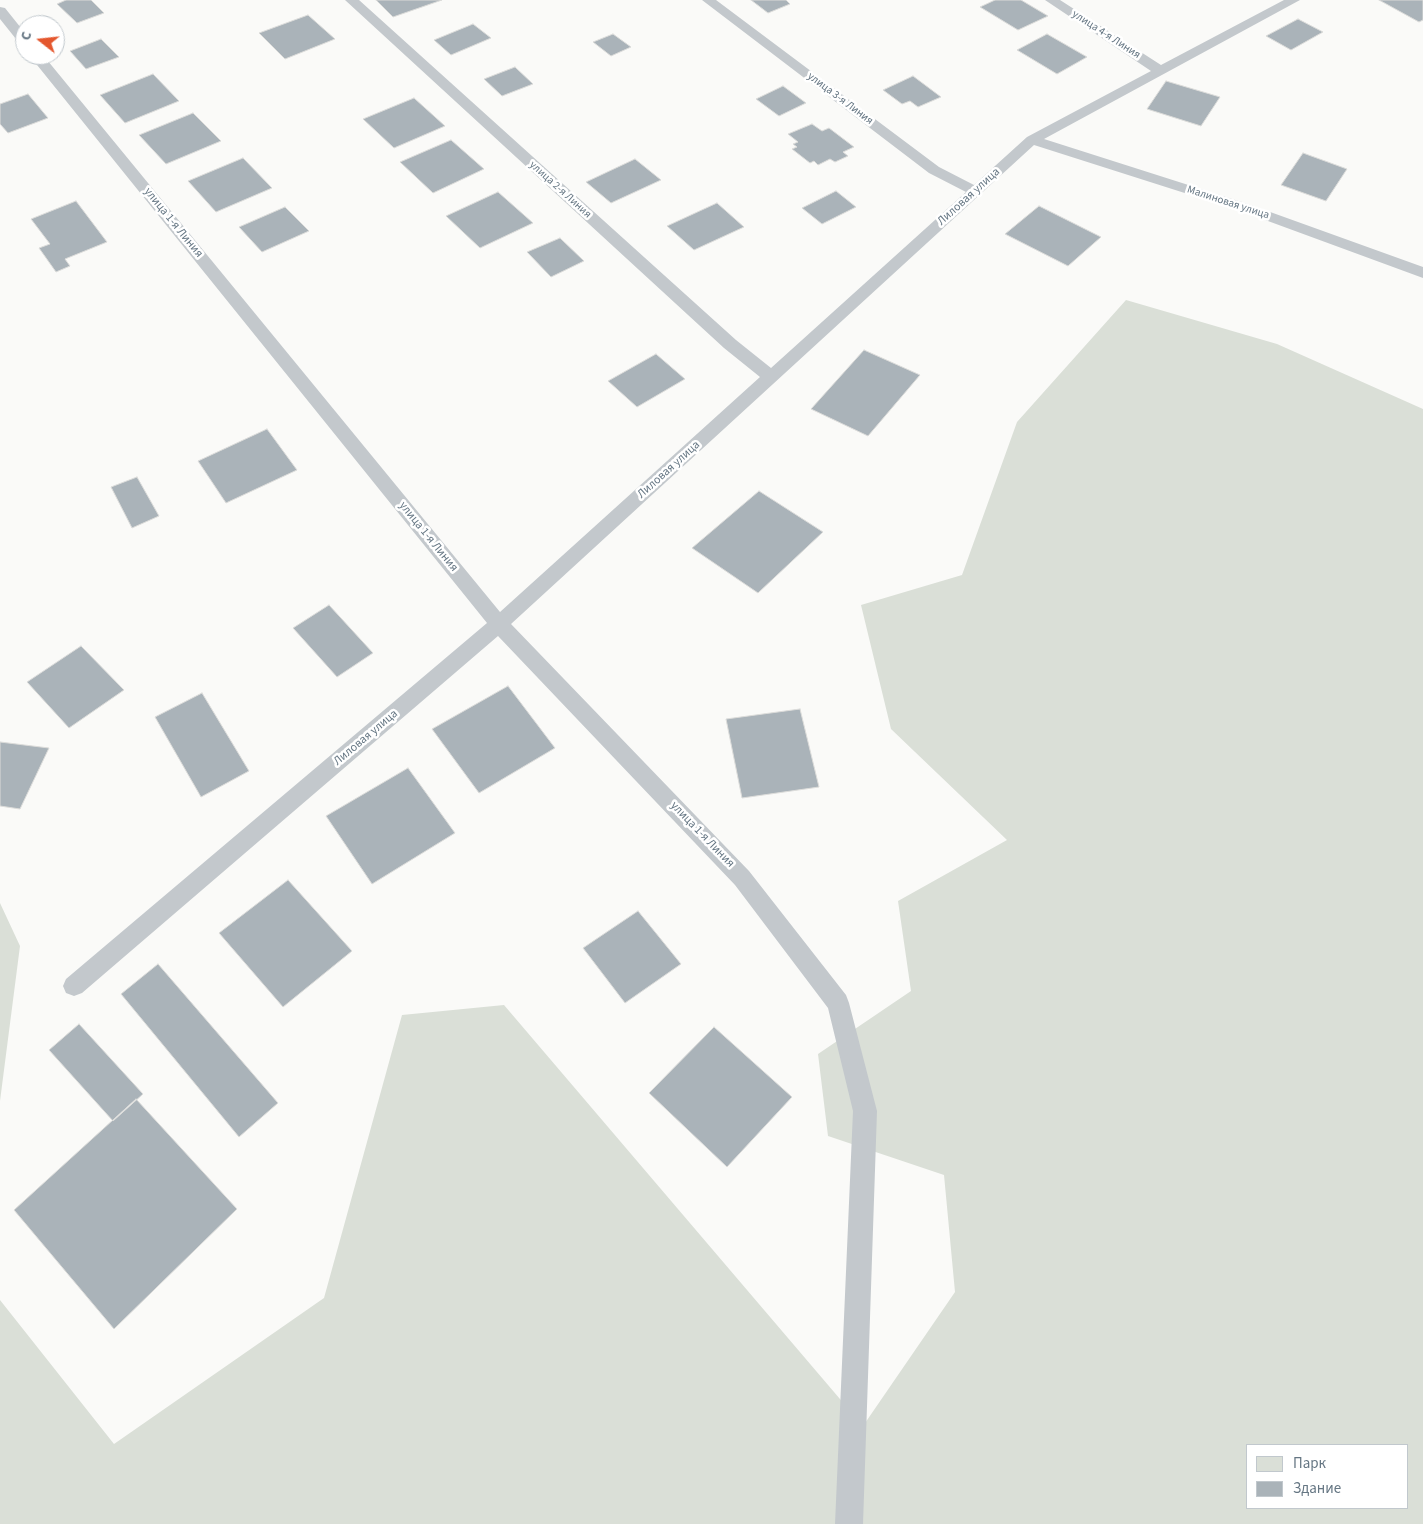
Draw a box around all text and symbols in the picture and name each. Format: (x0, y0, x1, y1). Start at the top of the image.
street label: улица 4-я Линия (1069, 8, 1143, 62)
north arrow (15, 15, 65, 65)
text: С (16, 29, 37, 43)
street label: улица 3-я Линия (805, 70, 875, 128)
street label: улица 2-я Линия (526, 159, 594, 221)
street label: Лиловая улица (935, 165, 1003, 229)
street label: Малиновая улица (1185, 184, 1271, 222)
street label: улица 1-я Линия (140, 185, 206, 261)
street label: Лиловая улица (635, 438, 703, 502)
street label: улица 1-я Линия (395, 499, 461, 575)
street label: Лиловая улица (331, 707, 401, 769)
street label: улица 1-я Линия (667, 799, 737, 871)
legend (1246, 1444, 1408, 1509)
text: Парк (1293, 1453, 1326, 1474)
text: Здание (1293, 1478, 1341, 1499)

